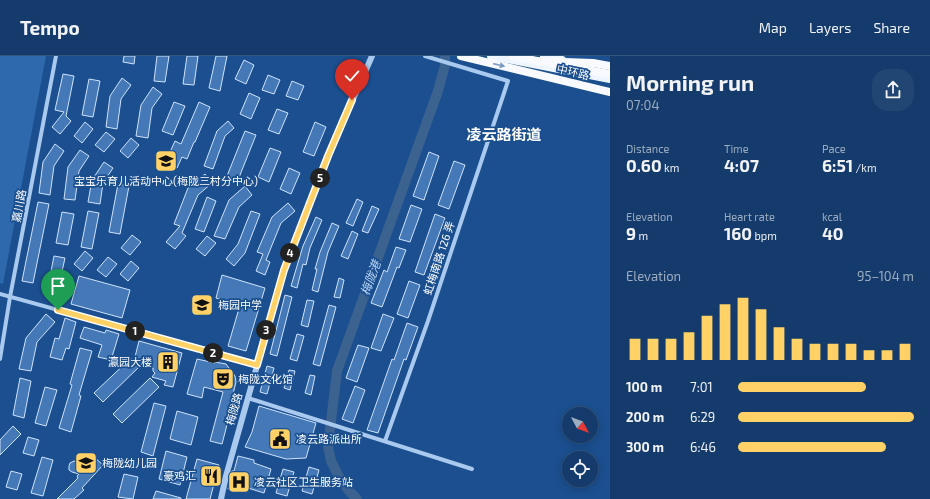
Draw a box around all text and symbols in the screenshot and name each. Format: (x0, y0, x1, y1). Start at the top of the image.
text: Tempo (20, 16, 80, 39)
text: Map (759, 19, 787, 36)
text: Layers (809, 19, 851, 36)
text: Share (873, 19, 910, 36)
pin (335, 59, 369, 100)
street label: 中环路 (556, 61, 591, 82)
one-way arrow (493, 62, 505, 68)
icon: check (341, 65, 363, 87)
text: Morning run (626, 69, 754, 95)
button: share (872, 69, 914, 111)
text: 07:04 (626, 97, 659, 113)
district label: 凌云路街道 (466, 125, 542, 143)
text: Distance (626, 142, 669, 155)
text: Time (724, 142, 749, 155)
text: Pace (822, 142, 846, 155)
school or university icon: 宝宝乐育儿活动中心(梅陇三村分中心) (153, 148, 179, 174)
text: 0.60 (626, 155, 662, 175)
text: 4:07 (724, 155, 759, 175)
text: 6:51 (822, 155, 853, 175)
text: km (662, 161, 679, 174)
text: /km (853, 161, 877, 174)
pin: 5 (310, 168, 330, 188)
text: 5 (317, 171, 323, 184)
place label: 宝宝乐育儿活动中心(梅陇三村分中心) (74, 174, 258, 187)
street label: 嘉川路 (9, 188, 28, 223)
text: Elevation (626, 210, 673, 223)
text: Heart rate (724, 210, 775, 223)
text: kcal (822, 210, 842, 223)
street label: 虹梅南路 126 弄 (420, 219, 457, 296)
text: 9 (626, 223, 636, 243)
text: 160 (724, 223, 752, 243)
text: 40 (822, 223, 844, 243)
text: m (636, 229, 648, 242)
text: bpm (752, 229, 777, 242)
pin: 4 (280, 243, 300, 263)
text: 4 (286, 246, 294, 259)
water label: 梅陇港 (357, 256, 383, 297)
text: Elevation (626, 268, 681, 284)
text: 95–104 m (857, 268, 914, 284)
pin (41, 269, 75, 310)
icon: arrive (47, 275, 69, 297)
school or university icon: 梅园中学 (189, 292, 215, 318)
place label: 梅园中学 (218, 298, 262, 311)
pin: 3 (256, 320, 276, 340)
pin: 1 (125, 321, 145, 341)
text: 3 (263, 323, 269, 336)
text: 1 (133, 324, 137, 337)
pin: 2 (203, 343, 223, 363)
text: 2 (210, 346, 216, 359)
building icon: 瀛园大楼 (155, 349, 181, 375)
place label: 瀛园大楼 (108, 355, 152, 368)
theatre icon: 梅陇文化馆 (210, 366, 236, 392)
place label: 梅陇文化馆 (238, 372, 293, 385)
text: 100 m (626, 379, 662, 395)
text: 7:01 (690, 379, 713, 395)
street label: 梅陇路 (223, 391, 244, 427)
north arrow (562, 407, 598, 443)
map controls (562, 407, 598, 487)
text: 200 m (626, 409, 664, 425)
text: 6:29 (690, 409, 715, 425)
public building icon: 凌云路派出所 (267, 426, 293, 452)
place label: 凌云路派出所 (296, 432, 362, 445)
text: 300 m (626, 439, 664, 455)
text: 6:46 (690, 439, 716, 455)
school or university icon: 梅陇幼儿园 (73, 450, 99, 476)
button: locate (562, 451, 598, 487)
place label: 梅陇幼儿园 (102, 456, 157, 469)
restaurant icon: 豪鸡汇 (198, 463, 224, 489)
place label: 豪鸡汇 (163, 469, 196, 482)
hospital icon: 凌云社区卫生服务站 (226, 469, 252, 495)
place label: 凌云社区卫生服务站 (254, 475, 353, 488)

